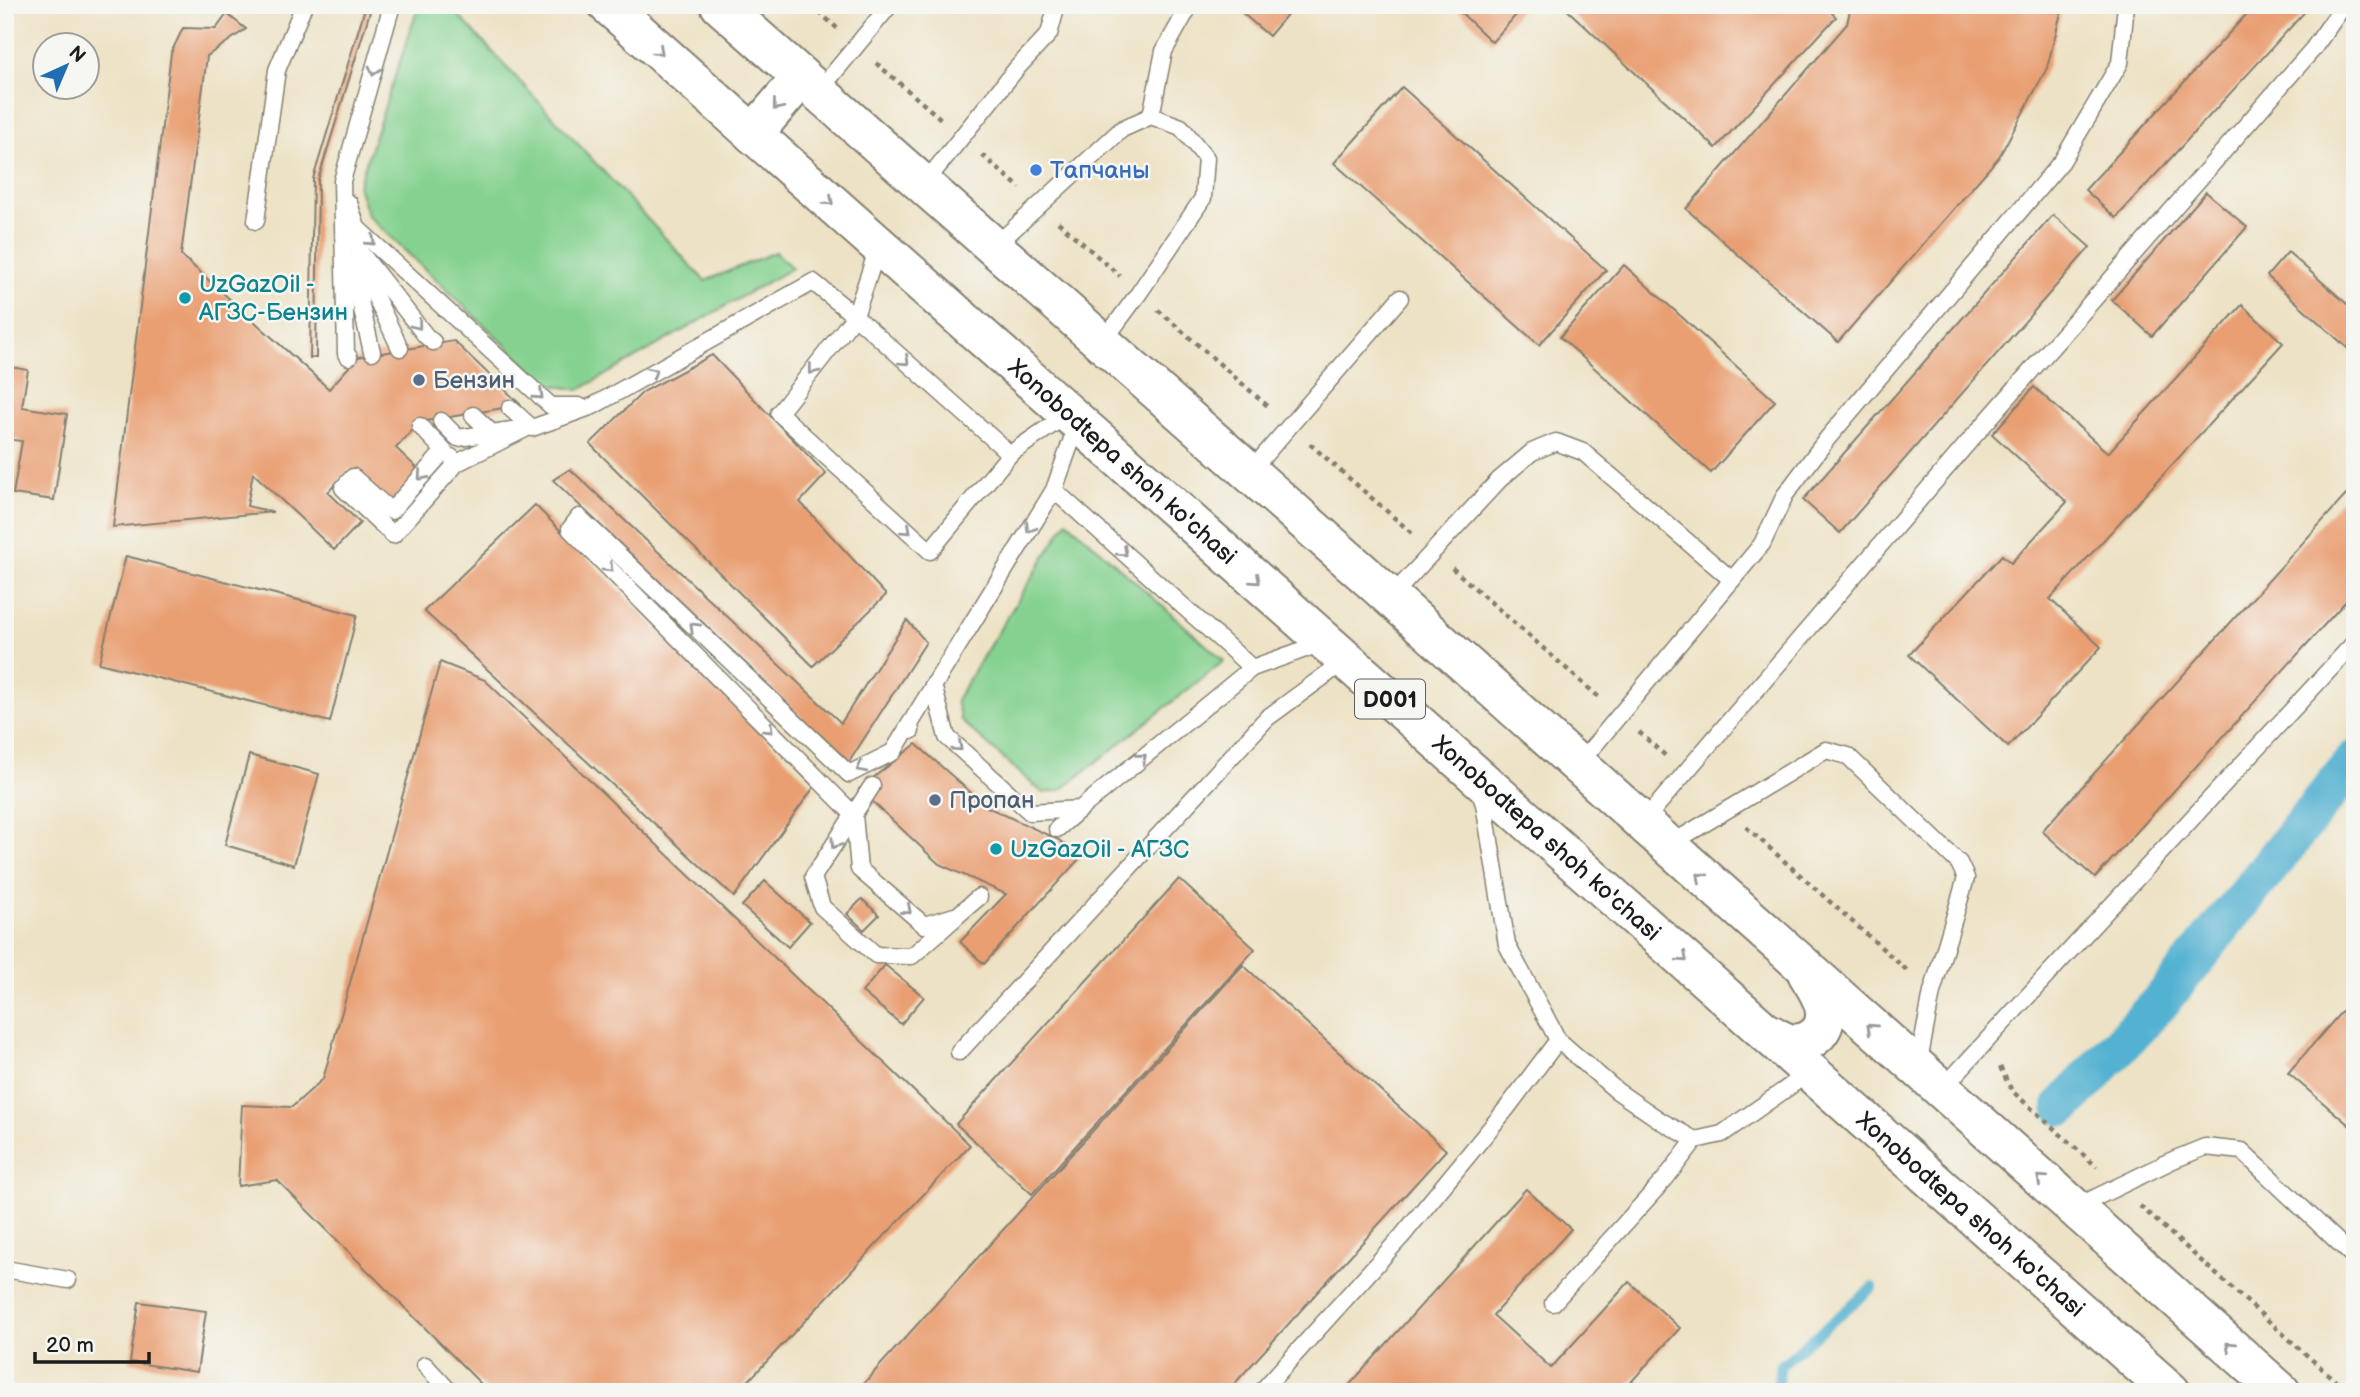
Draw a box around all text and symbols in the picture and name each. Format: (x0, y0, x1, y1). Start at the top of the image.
north arrow (32, 32, 102, 102)
text: N (64, 42, 90, 68)
one-way arrow (651, 42, 664, 55)
one-way arrow (367, 65, 382, 77)
one-way arrow (773, 98, 785, 111)
place label: Тапчаны (1050, 156, 1149, 185)
marker: Тапчаны (1028, 162, 1044, 178)
one-way arrow (821, 193, 834, 206)
one-way arrow (363, 232, 376, 245)
place label: UzGazOil - АГЗС-Бензин (198, 270, 348, 327)
marker: UzGazOil - АГЗС-Бензин (177, 290, 193, 306)
one-way arrow (409, 317, 422, 330)
street label: Xonobodtepa shoh ko'chasi (1001, 352, 1242, 571)
one-way arrow (897, 353, 910, 365)
one-way arrow (809, 362, 822, 375)
place label: Бензин (433, 366, 515, 395)
one-way arrow (645, 367, 658, 380)
marker: Бензин (411, 372, 427, 388)
one-way arrow (531, 386, 544, 399)
one-way arrow (417, 468, 430, 481)
one-way arrow (899, 521, 912, 534)
one-way arrow (1026, 521, 1039, 534)
one-way arrow (1115, 544, 1128, 556)
one-way arrow (600, 559, 613, 572)
one-way arrow (1248, 572, 1261, 584)
one-way arrow (689, 622, 702, 635)
road number: D001 (1355, 680, 1425, 719)
one-way arrow (761, 721, 773, 733)
street label: Xonobodtepa shoh ko'chasi (1426, 729, 1666, 947)
one-way arrow (950, 738, 963, 751)
one-way arrow (1134, 754, 1146, 767)
one-way arrow (856, 759, 868, 773)
place label: Пропан (949, 786, 1035, 815)
marker: Пропан (927, 792, 943, 808)
place label: UzGazOil - АГЗС (1010, 835, 1189, 864)
one-way arrow (830, 836, 843, 849)
marker: UzGazOil - АГЗС (988, 841, 1004, 857)
one-way arrow (1697, 872, 1710, 885)
one-way arrow (899, 902, 912, 914)
one-way arrow (1675, 950, 1688, 963)
one-way arrow (1866, 1024, 1879, 1036)
street label: Xonobodtepa shoh ko'chasi (1850, 1105, 2091, 1324)
one-way arrow (2036, 1175, 2049, 1187)
scale bar (35, 1320, 149, 1364)
text: 20 m (46, 1333, 94, 1358)
one-way arrow (2225, 1342, 2238, 1355)

